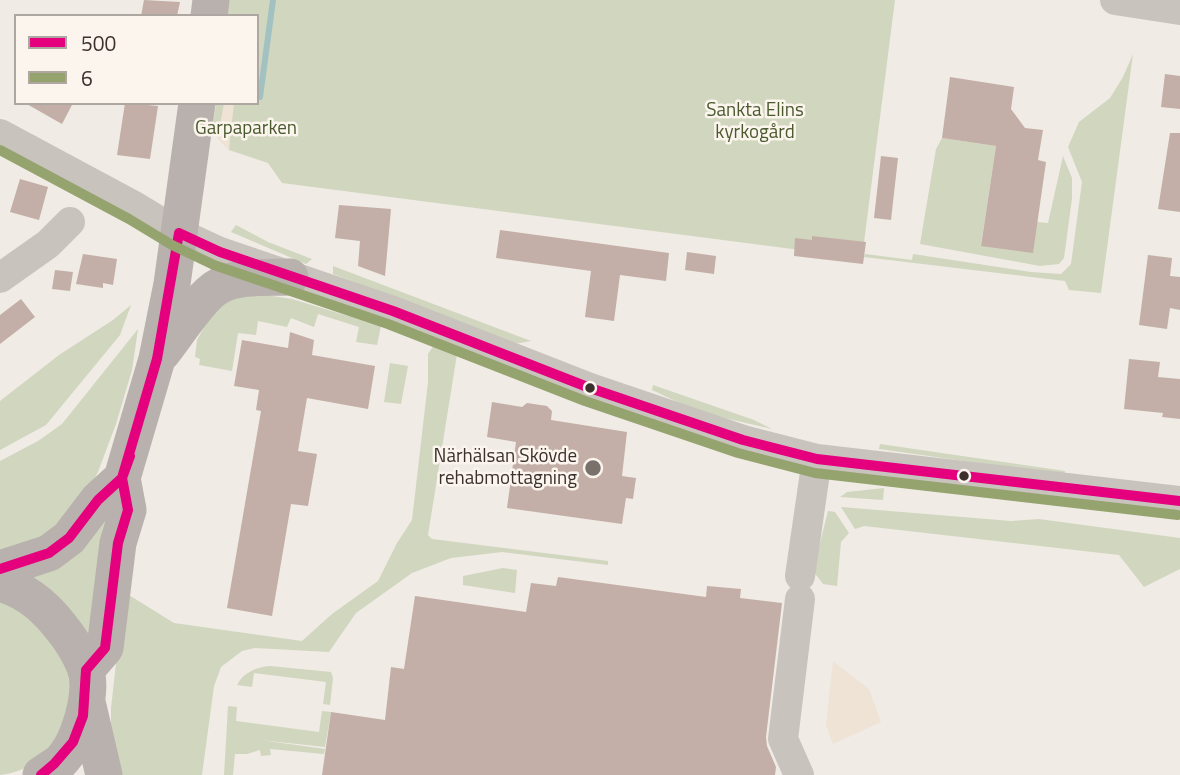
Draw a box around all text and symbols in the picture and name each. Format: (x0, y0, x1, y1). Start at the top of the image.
legend (14, 14, 259, 105)
text: 500 (81, 27, 116, 59)
text: 6 (81, 62, 93, 94)
park label: Sankta Elins kyrkogård (706, 100, 804, 144)
park label: Garpaparken (195, 118, 297, 140)
unlabelled marker (583, 381, 597, 395)
place label: Närhälsan Skövde rehabmottagning (434, 446, 577, 490)
marker: Närhälsan Skövde rehabmottagning (583, 458, 603, 478)
unlabelled marker (957, 469, 971, 483)

